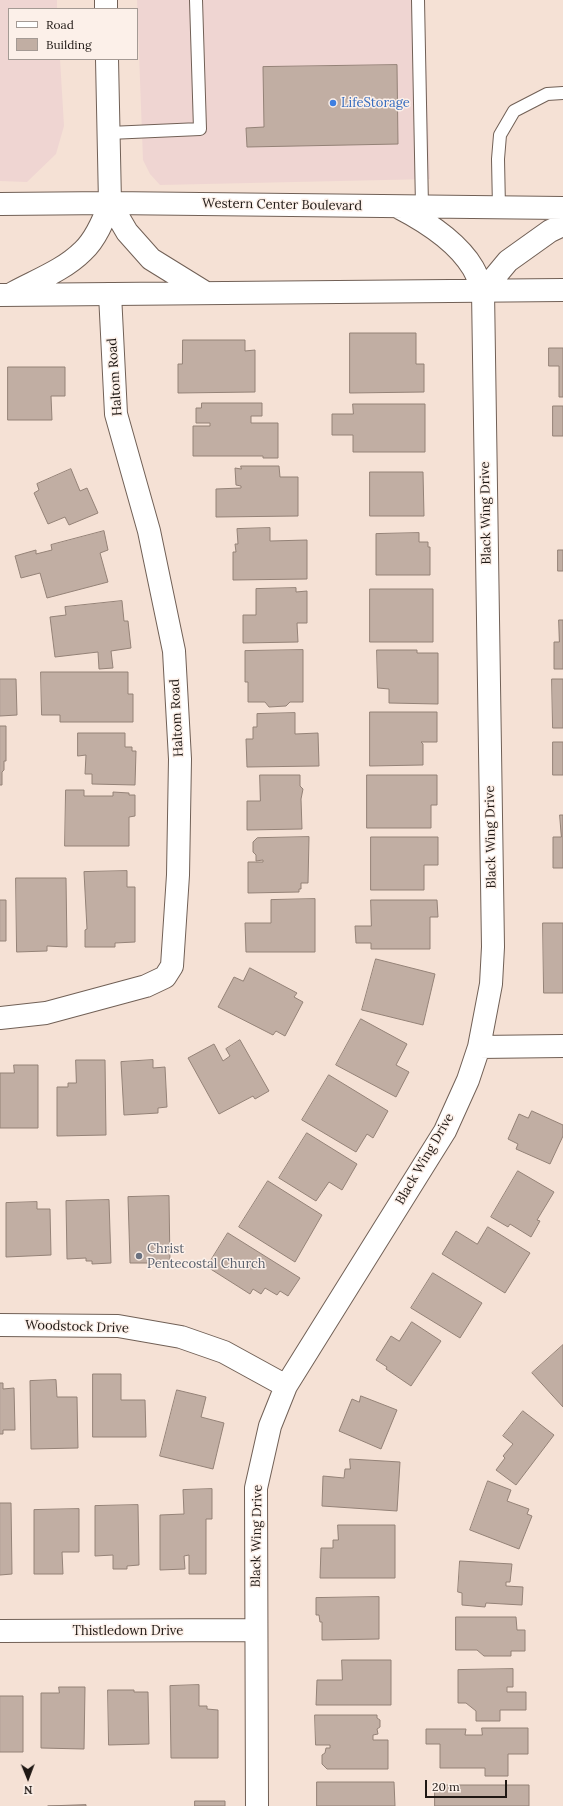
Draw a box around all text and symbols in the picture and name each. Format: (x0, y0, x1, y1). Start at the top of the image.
legend (8, 8, 138, 60)
text: Road (46, 17, 74, 32)
text: Building (46, 37, 92, 52)
place label: LifeStorage (341, 95, 410, 111)
marker: LifeStorage (328, 98, 338, 108)
street label: Western Center Boulevard (202, 196, 362, 214)
street label: Haltom Road (104, 337, 126, 417)
street label: Black Wing Drive (477, 461, 495, 565)
street label: Haltom Road (167, 679, 187, 757)
street label: Black Wing Drive (482, 785, 500, 889)
street label: Black Wing Drive (393, 1111, 457, 1207)
place label: Christ Pentecostal Church (147, 1241, 266, 1272)
marker: Christ Pentecostal Church (134, 1251, 144, 1261)
street label: Woodstock Drive (25, 1317, 129, 1337)
street label: Black Wing Drive (248, 1484, 266, 1588)
street label: Thistledown Drive (73, 1623, 183, 1639)
north arrow (8, 1758, 48, 1798)
scale bar (427, 1772, 509, 1798)
text: 20 m (432, 1779, 460, 1794)
text: N (24, 1783, 33, 1797)

